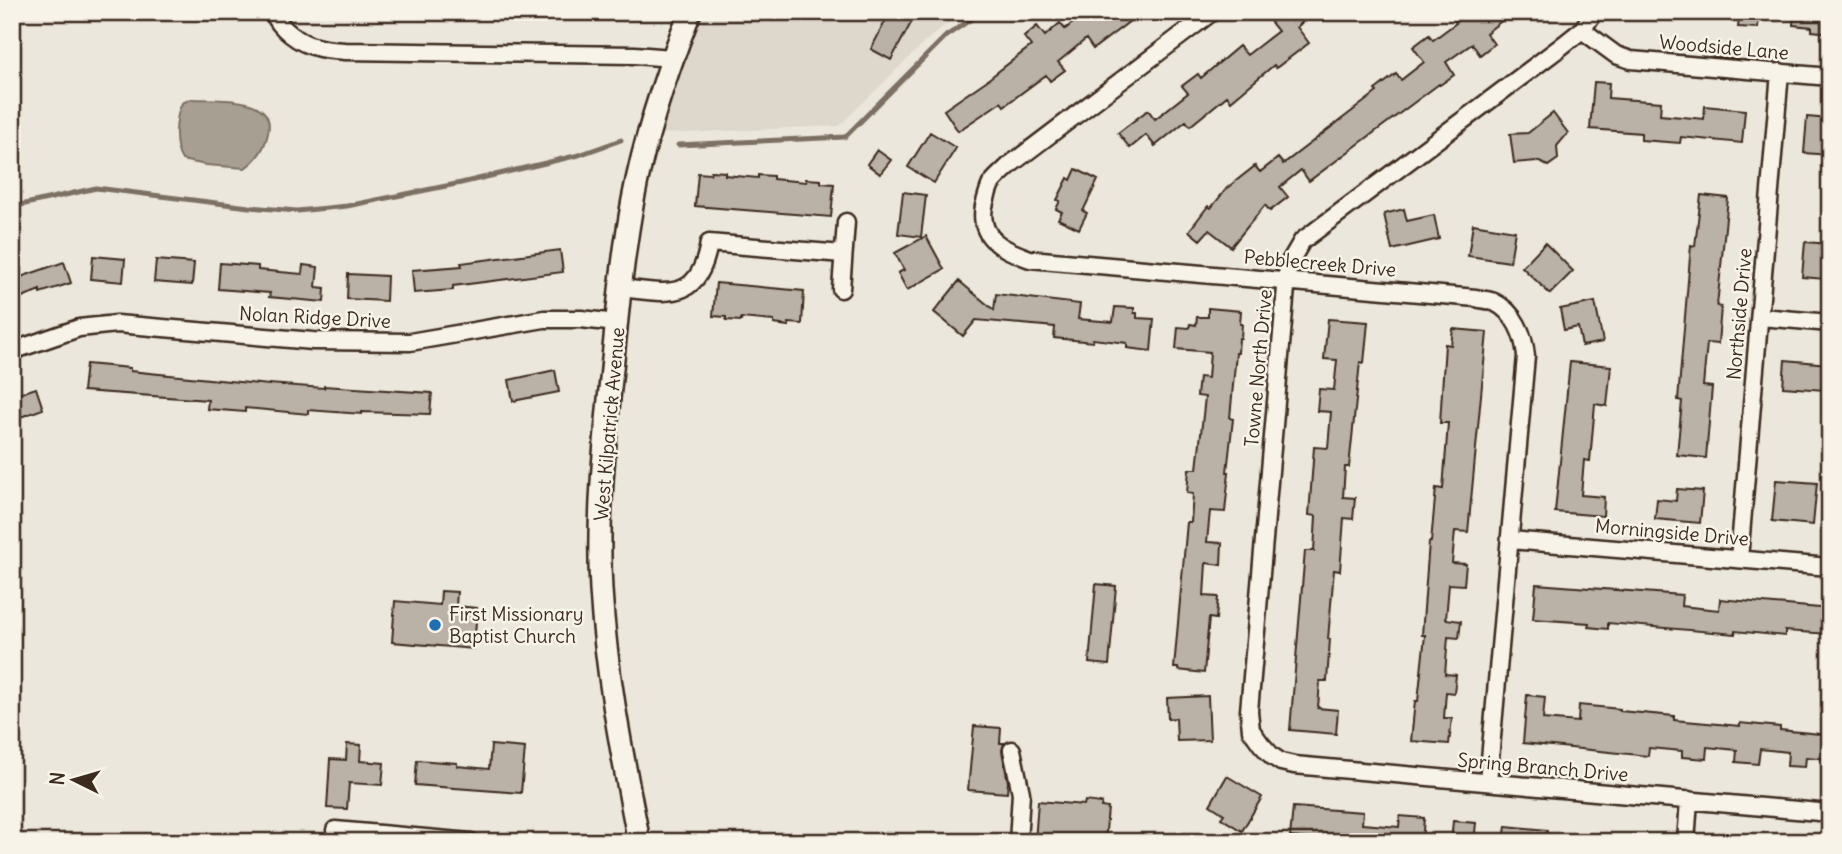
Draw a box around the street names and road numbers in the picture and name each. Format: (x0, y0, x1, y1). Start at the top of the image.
street label: Woodside Lane (1658, 29, 1790, 65)
street label: Pebblecreek Drive (1243, 244, 1397, 282)
street label: Northside Drive (1721, 247, 1757, 381)
street label: Towne North Drive (1239, 288, 1277, 448)
street label: Nolan Ridge Drive (238, 301, 392, 333)
street label: West Kilpatrick Avenue (589, 326, 629, 522)
street label: Morningside Drive (1594, 513, 1750, 551)
street label: Spring Branch Drive (1457, 748, 1629, 786)

